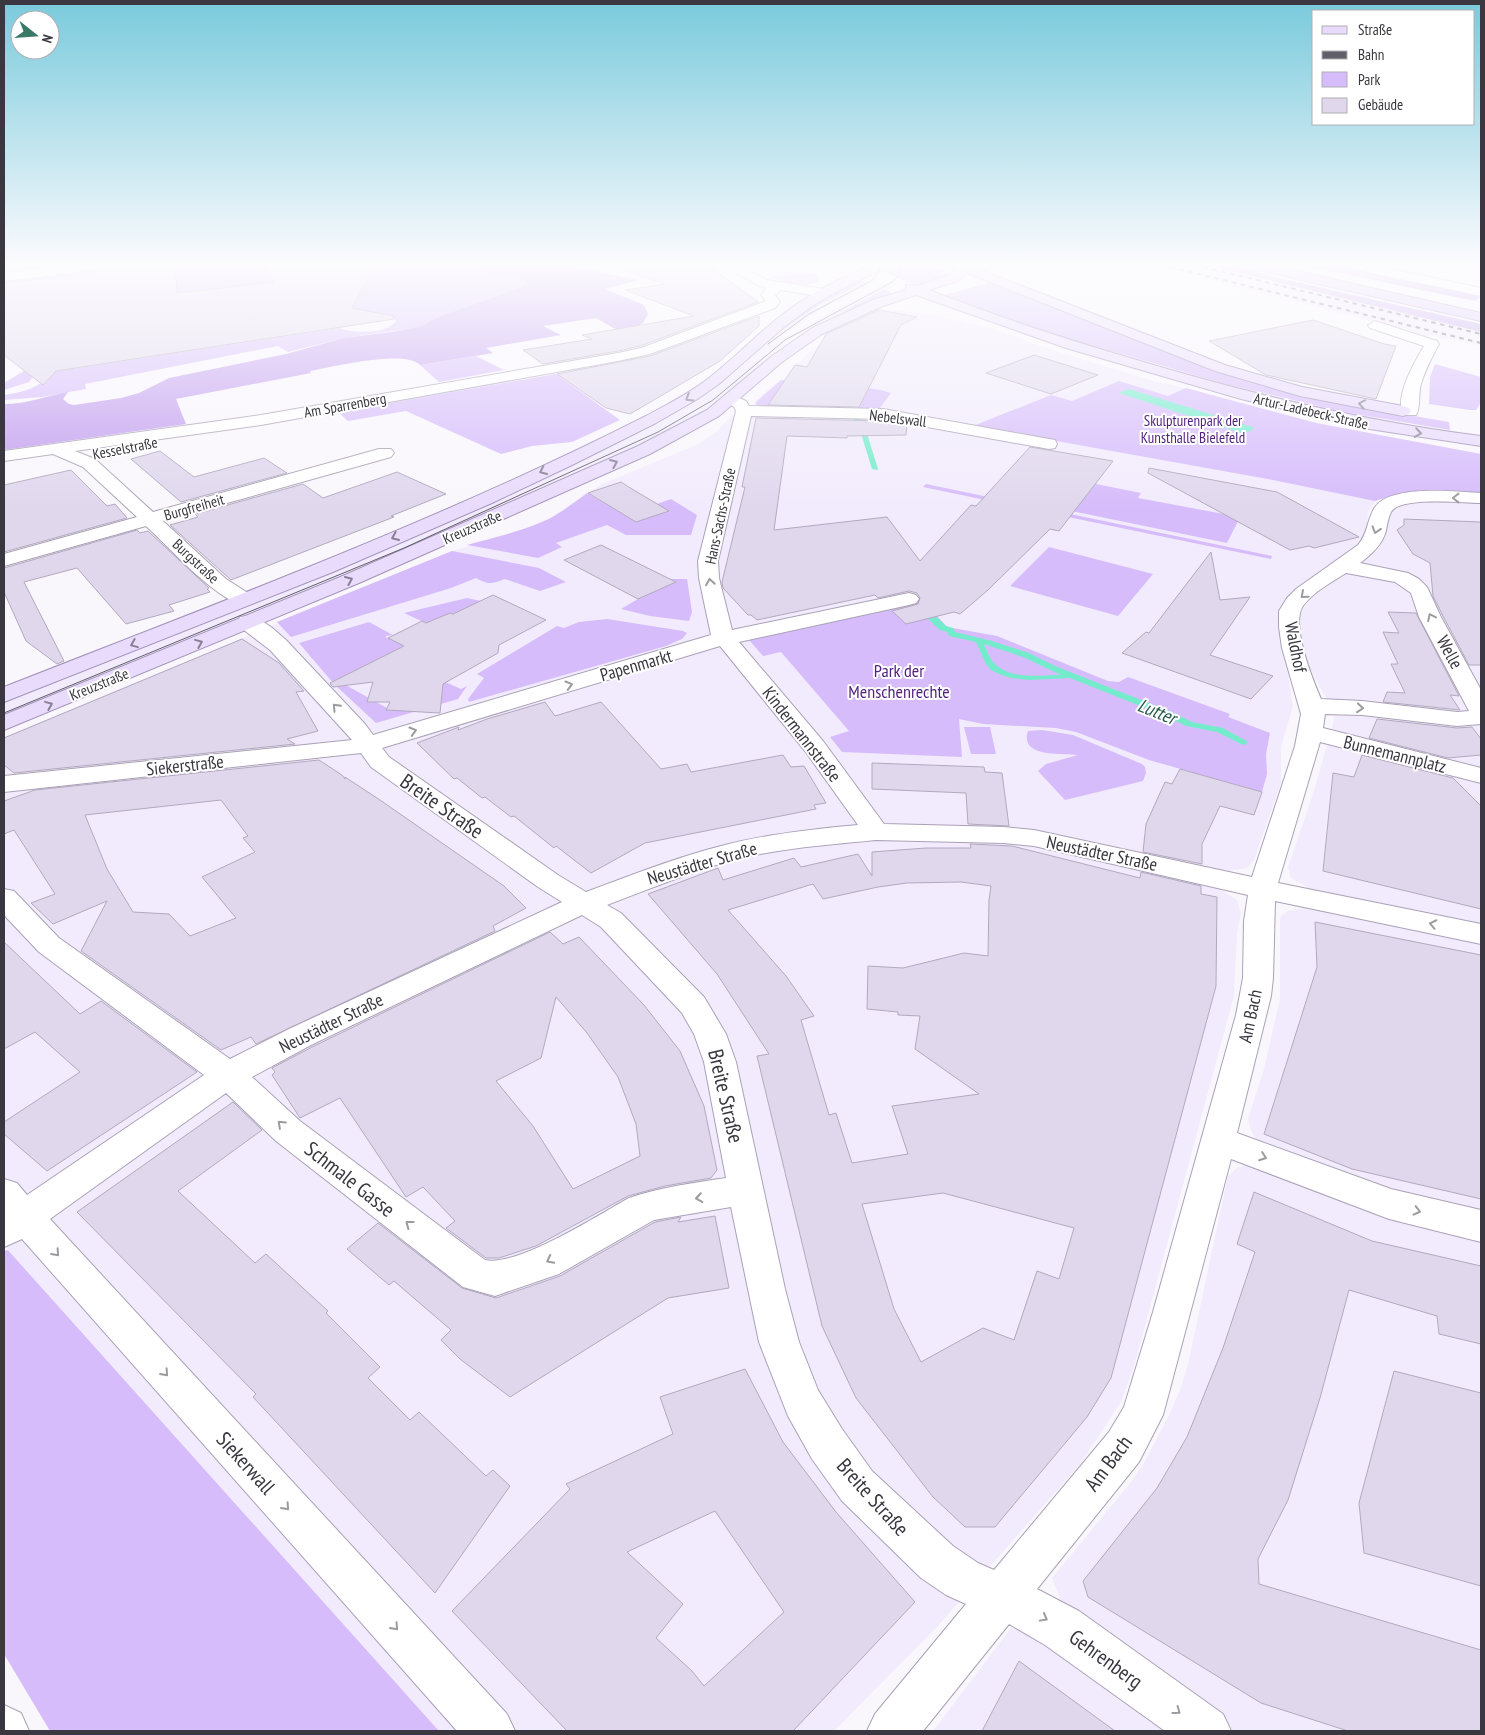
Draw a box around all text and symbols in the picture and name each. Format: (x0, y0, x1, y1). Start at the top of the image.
north arrow (10, 10, 60, 60)
legend (1312, 10, 1475, 125)
text: Straße (1358, 20, 1392, 39)
text: N (38, 33, 57, 45)
text: Bahn (1358, 45, 1384, 64)
text: Park (1358, 70, 1380, 89)
text: Gebäude (1358, 95, 1403, 114)
street label: Am Sparrenberg (302, 388, 388, 422)
street label: Artur-Ladebeck-Straße (1252, 389, 1370, 433)
one-way arrow (685, 392, 694, 402)
one-way arrow (1357, 399, 1366, 409)
street label: Nebelswall (868, 405, 928, 431)
park label: Skulpturenpark der Kunsthalle Bielefeld (1141, 411, 1245, 447)
one-way arrow (1414, 427, 1423, 437)
street label: Kesselstraße (91, 432, 159, 464)
one-way arrow (609, 459, 618, 470)
one-way arrow (540, 465, 549, 475)
street label: Hans-Sachs-Straße (701, 466, 739, 566)
street label: Burgfreiheit (162, 489, 226, 525)
one-way arrow (1452, 493, 1460, 503)
street label: Kreuzstraße (440, 506, 504, 548)
one-way arrow (1371, 525, 1381, 534)
one-way arrow (391, 531, 400, 542)
street label: Burgstraße (169, 535, 223, 587)
one-way arrow (344, 576, 353, 587)
one-way arrow (705, 578, 715, 586)
one-way arrow (1300, 589, 1309, 598)
one-way arrow (1427, 613, 1437, 622)
street label: Waldhof (1280, 620, 1312, 675)
street label: Welle (1432, 631, 1468, 673)
one-way arrow (130, 638, 138, 648)
one-way arrow (194, 638, 203, 649)
street label: Papenmarkt (597, 644, 675, 686)
park label: Park der Menschenrechte (848, 659, 950, 703)
street label: Kreuzstraße (67, 664, 131, 704)
one-way arrow (564, 680, 572, 690)
street label: Kindermannstraße (758, 682, 846, 786)
water label: Lutter (1134, 693, 1182, 731)
one-way arrow (44, 700, 53, 711)
one-way arrow (1357, 702, 1365, 713)
one-way arrow (333, 703, 342, 712)
one-way arrow (408, 726, 416, 736)
street label: Bunnemannplatz (1341, 730, 1449, 778)
street label: Siekerstraße (145, 750, 225, 780)
street label: Breite Straße (395, 768, 489, 844)
street label: Neustädter Straße (1044, 830, 1160, 876)
street label: Neustädter Straße (645, 836, 759, 890)
one-way arrow (1429, 920, 1438, 930)
street label: Am Bach (1233, 987, 1267, 1045)
street label: Neustädter Straße (275, 988, 387, 1058)
street label: Breite Straße (702, 1046, 750, 1146)
one-way arrow (277, 1121, 286, 1130)
street label: Schmale Gasse (299, 1135, 401, 1223)
one-way arrow (1259, 1151, 1267, 1161)
one-way arrow (694, 1192, 703, 1202)
one-way arrow (1412, 1205, 1420, 1215)
one-way arrow (405, 1221, 415, 1230)
one-way arrow (50, 1247, 59, 1256)
one-way arrow (547, 1253, 556, 1263)
one-way arrow (159, 1368, 168, 1377)
street label: Siekerwall (211, 1426, 281, 1500)
street label: Am Bach (1078, 1430, 1138, 1496)
street label: Breite Straße (831, 1452, 915, 1542)
one-way arrow (280, 1501, 289, 1510)
one-way arrow (1039, 1612, 1048, 1622)
one-way arrow (389, 1622, 398, 1631)
street label: Gehrenberg (1064, 1623, 1148, 1695)
one-way arrow (1171, 1705, 1181, 1714)

